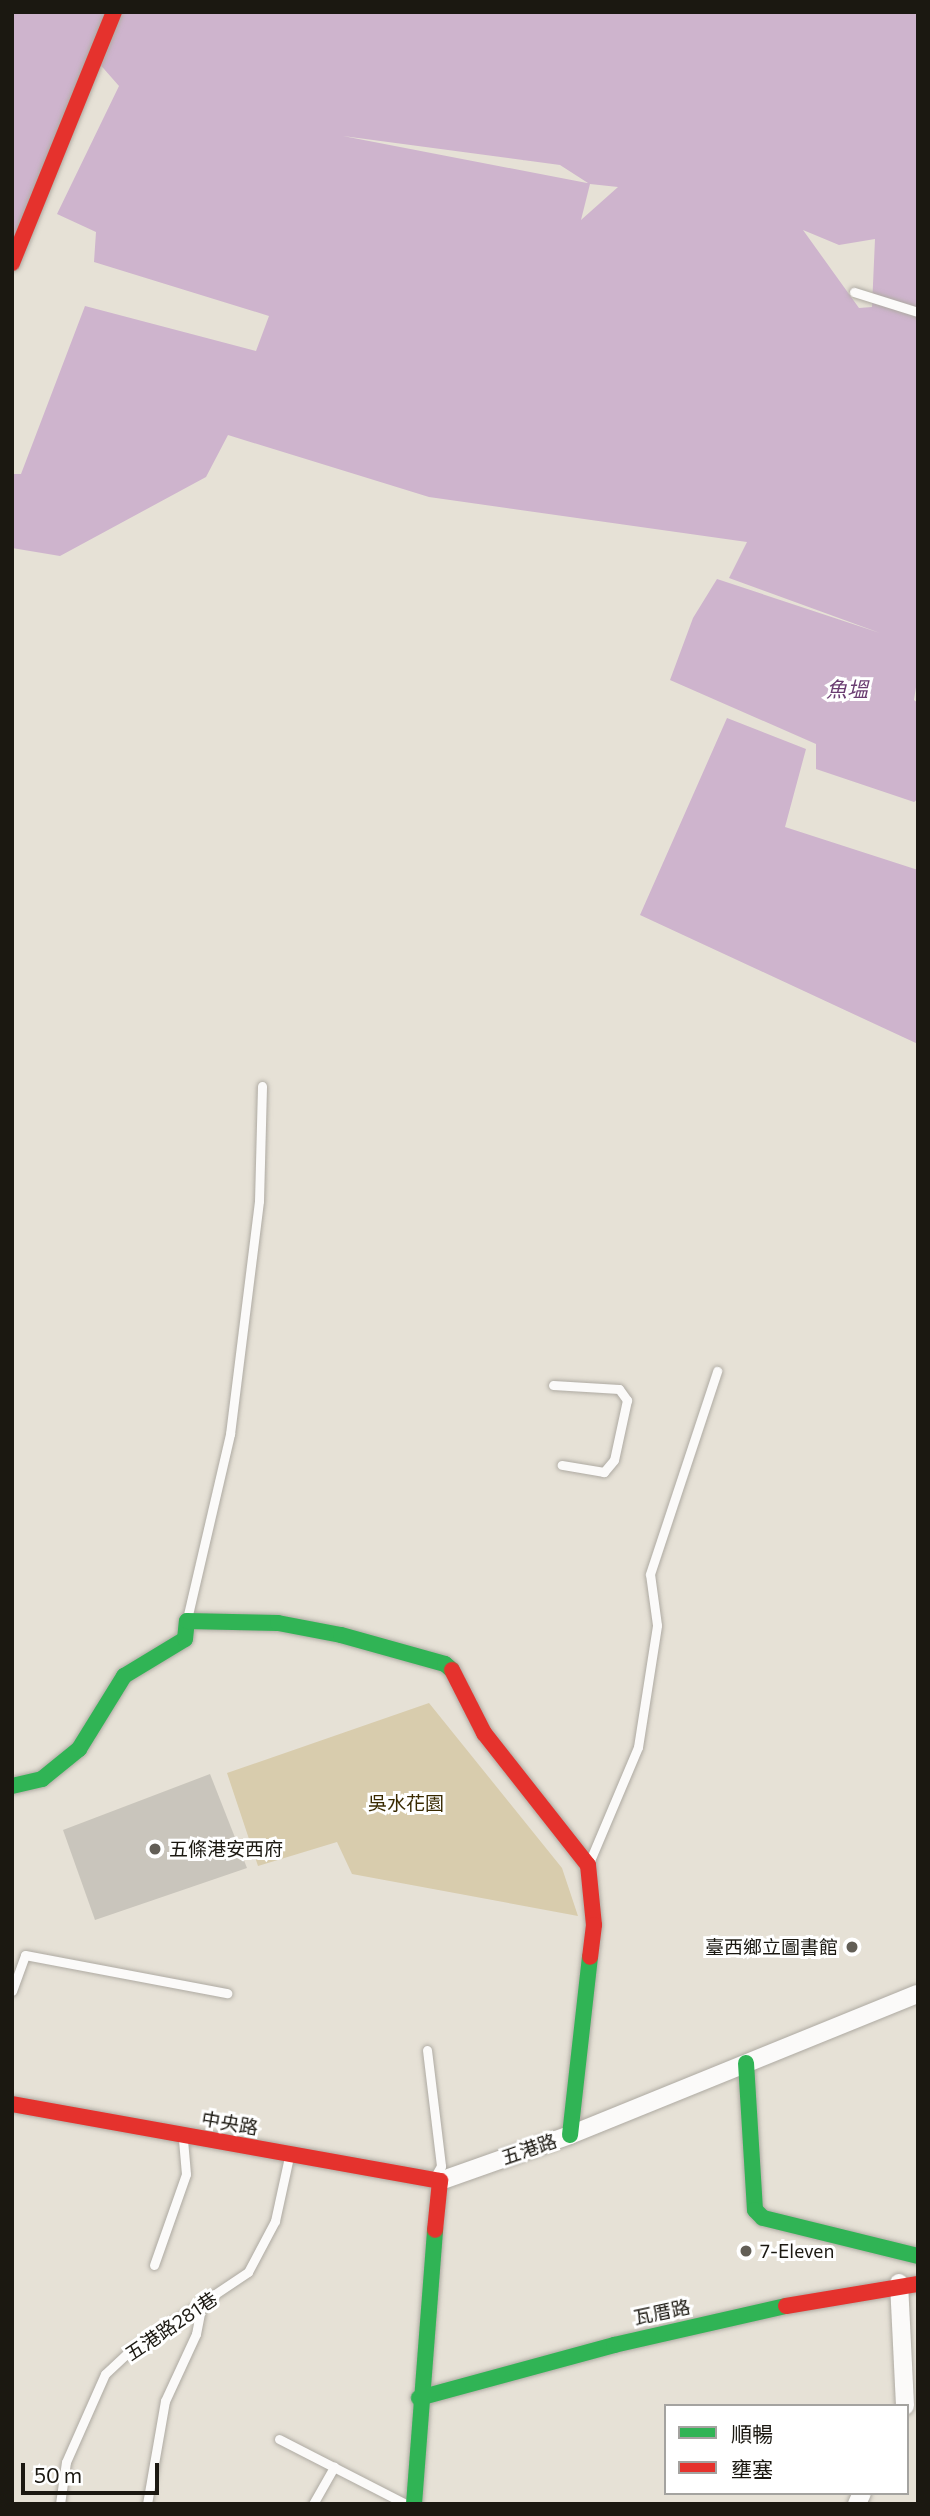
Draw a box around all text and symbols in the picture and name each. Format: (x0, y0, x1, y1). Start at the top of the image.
water label: 魚塭 (826, 676, 868, 702)
park label: 吳水花園 (368, 1792, 444, 1814)
place label: 五條港安西府 (169, 1838, 283, 1860)
marker: 五條港安西府 (147, 1841, 163, 1857)
place label: 臺西鄉立圖書館 (705, 1936, 838, 1958)
marker: 臺西鄉立圖書館 (844, 1939, 860, 1955)
street label: 中央路 (200, 2107, 260, 2139)
street label: 五港路 (498, 2129, 560, 2169)
place label: 7-Eleven (760, 2240, 834, 2262)
marker: 7-Eleven (738, 2243, 754, 2259)
street label: 五港路281巷 (121, 2287, 221, 2365)
street label: 瓦厝路 (632, 2295, 692, 2329)
legend (664, 2404, 909, 2495)
text: 順暢 (731, 2421, 773, 2446)
scale bar (24, 2450, 163, 2494)
text: 壅塞 (731, 2456, 773, 2481)
text: 50 m (34, 2462, 82, 2487)

